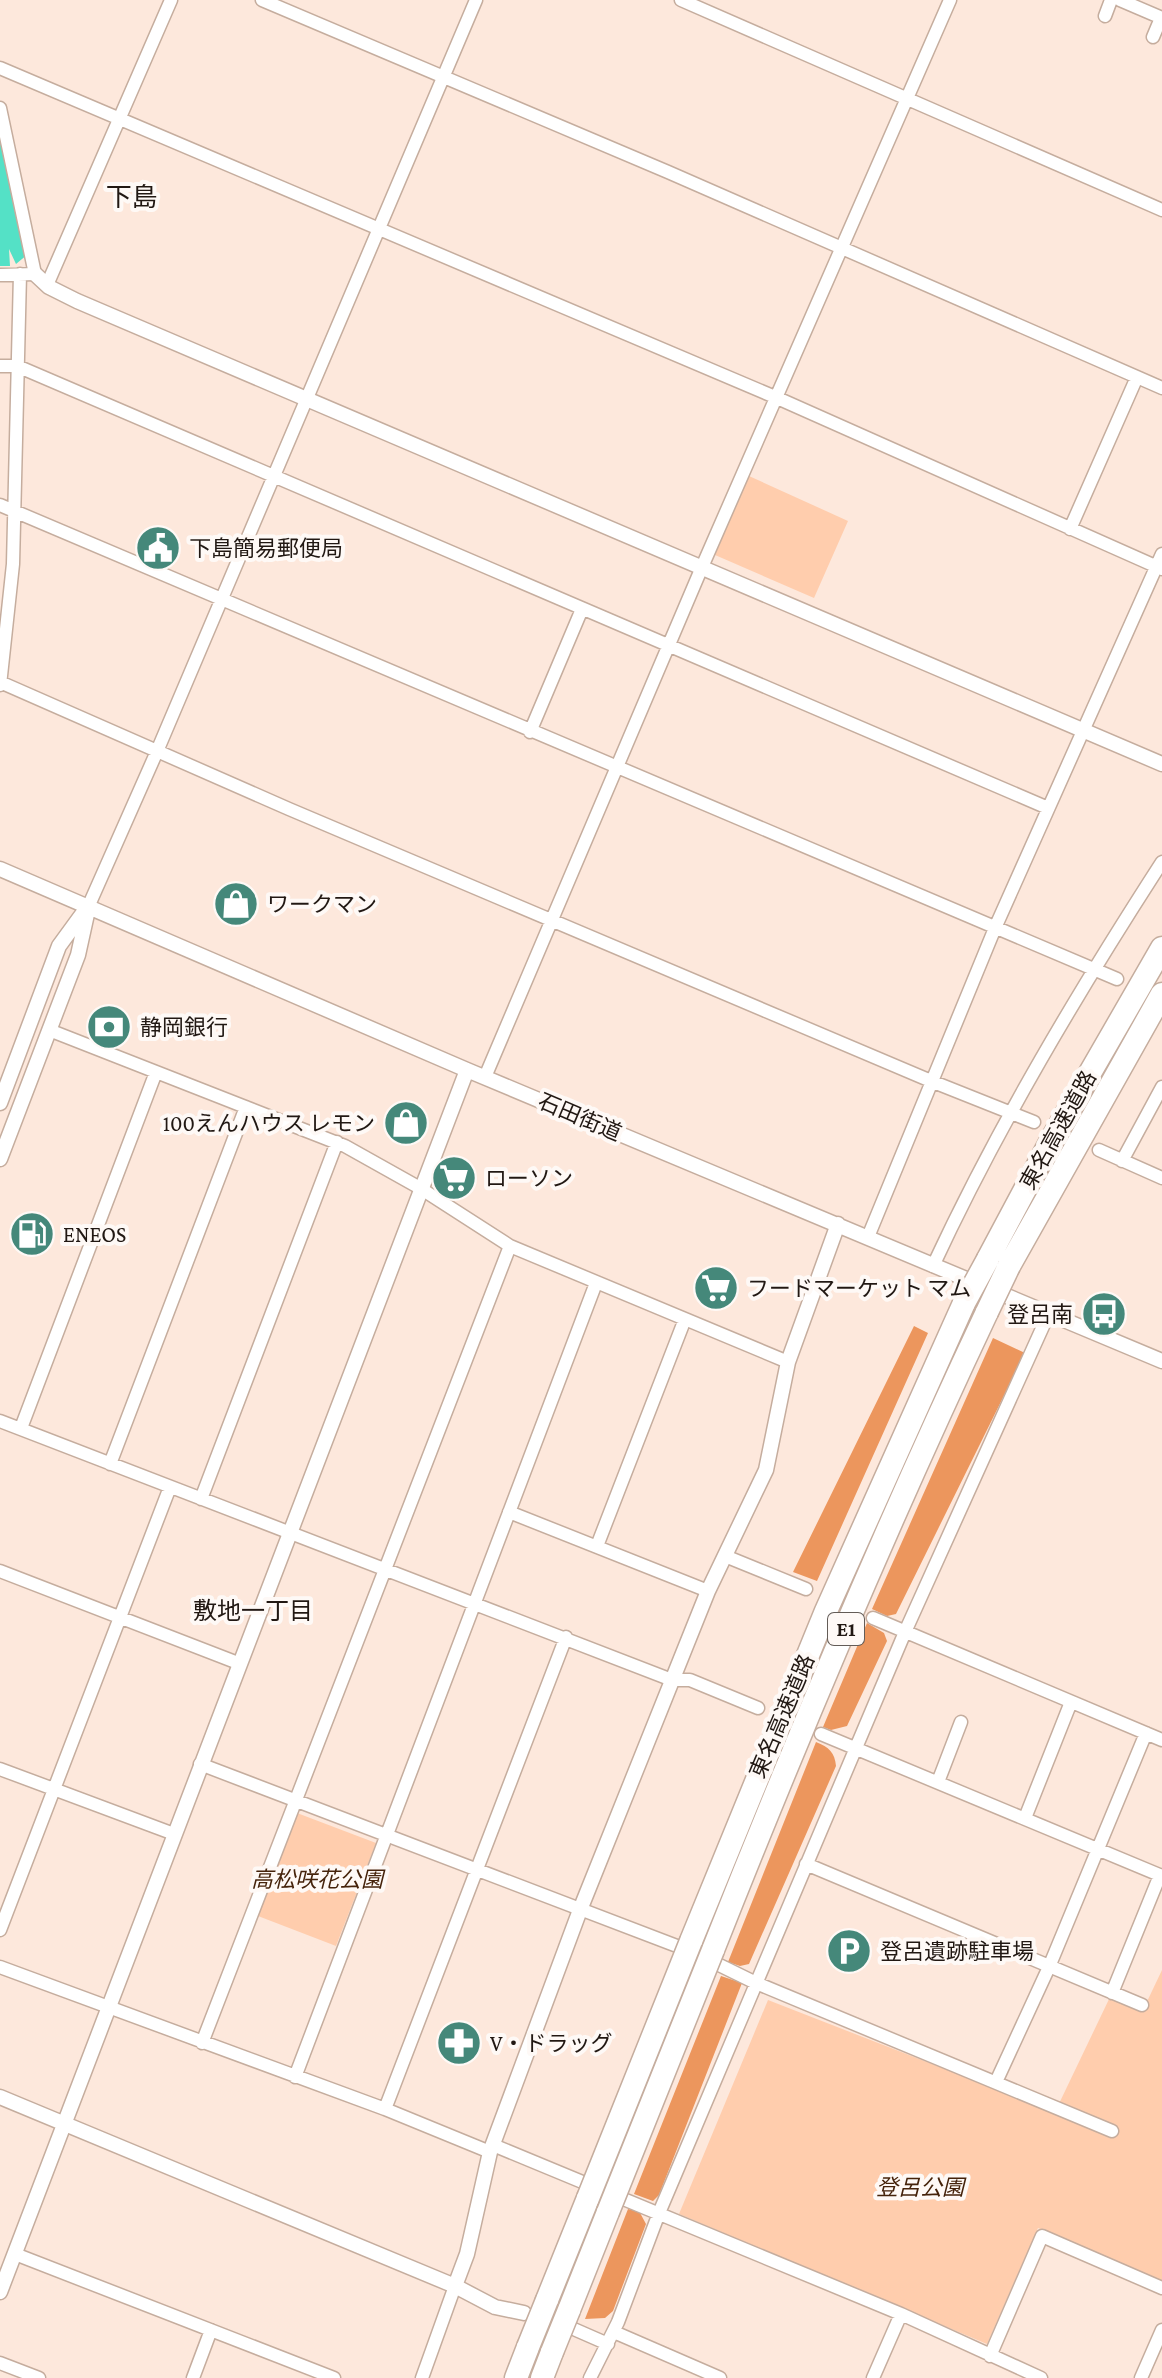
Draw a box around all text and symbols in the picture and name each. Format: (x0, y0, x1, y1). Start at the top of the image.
district label: 下島 (106, 183, 158, 212)
public building icon: 下島簡易郵便局 (134, 524, 182, 572)
place label: 下島簡易郵便局 (189, 536, 343, 561)
shop icon: ワークマン (212, 880, 260, 928)
place label: ワークマン (267, 892, 377, 917)
bank icon: 静岡銀行 (85, 1003, 133, 1051)
place label: 静岡銀行 (140, 1015, 228, 1040)
street label: 東名高速道路 (1015, 1066, 1101, 1194)
street label: 石田街道 (535, 1088, 625, 1146)
shop icon: 100えんハウス レモン (382, 1099, 430, 1147)
place label: 100えんハウス レモン (163, 1111, 375, 1136)
supermarket icon: ローソン (430, 1154, 478, 1202)
place label: ローソン (485, 1166, 573, 1191)
fuel station icon: ENEOS (8, 1210, 56, 1258)
place label: ENEOS (63, 1222, 126, 1247)
supermarket icon: フードマーケット マム (692, 1264, 740, 1312)
place label: フードマーケット マム (747, 1276, 971, 1301)
bus stop icon: 登呂南 (1080, 1290, 1128, 1338)
place label: 登呂南 (1007, 1302, 1073, 1327)
district label: 敷地一丁目 (193, 1597, 313, 1624)
road number: E1 (828, 1613, 864, 1645)
street label: 東名高速道路 (745, 1650, 819, 1782)
park label: 高松咲花公園 (251, 1867, 386, 1892)
parking icon: 登呂遺跡駐車場 (825, 1927, 873, 1975)
place label: 登呂遺跡駐車場 (880, 1939, 1034, 1964)
pharmacy icon: V・ドラッグ (435, 2019, 483, 2067)
place label: V・ドラッグ (490, 2031, 613, 2056)
park label: 登呂公園 (876, 2175, 967, 2200)

